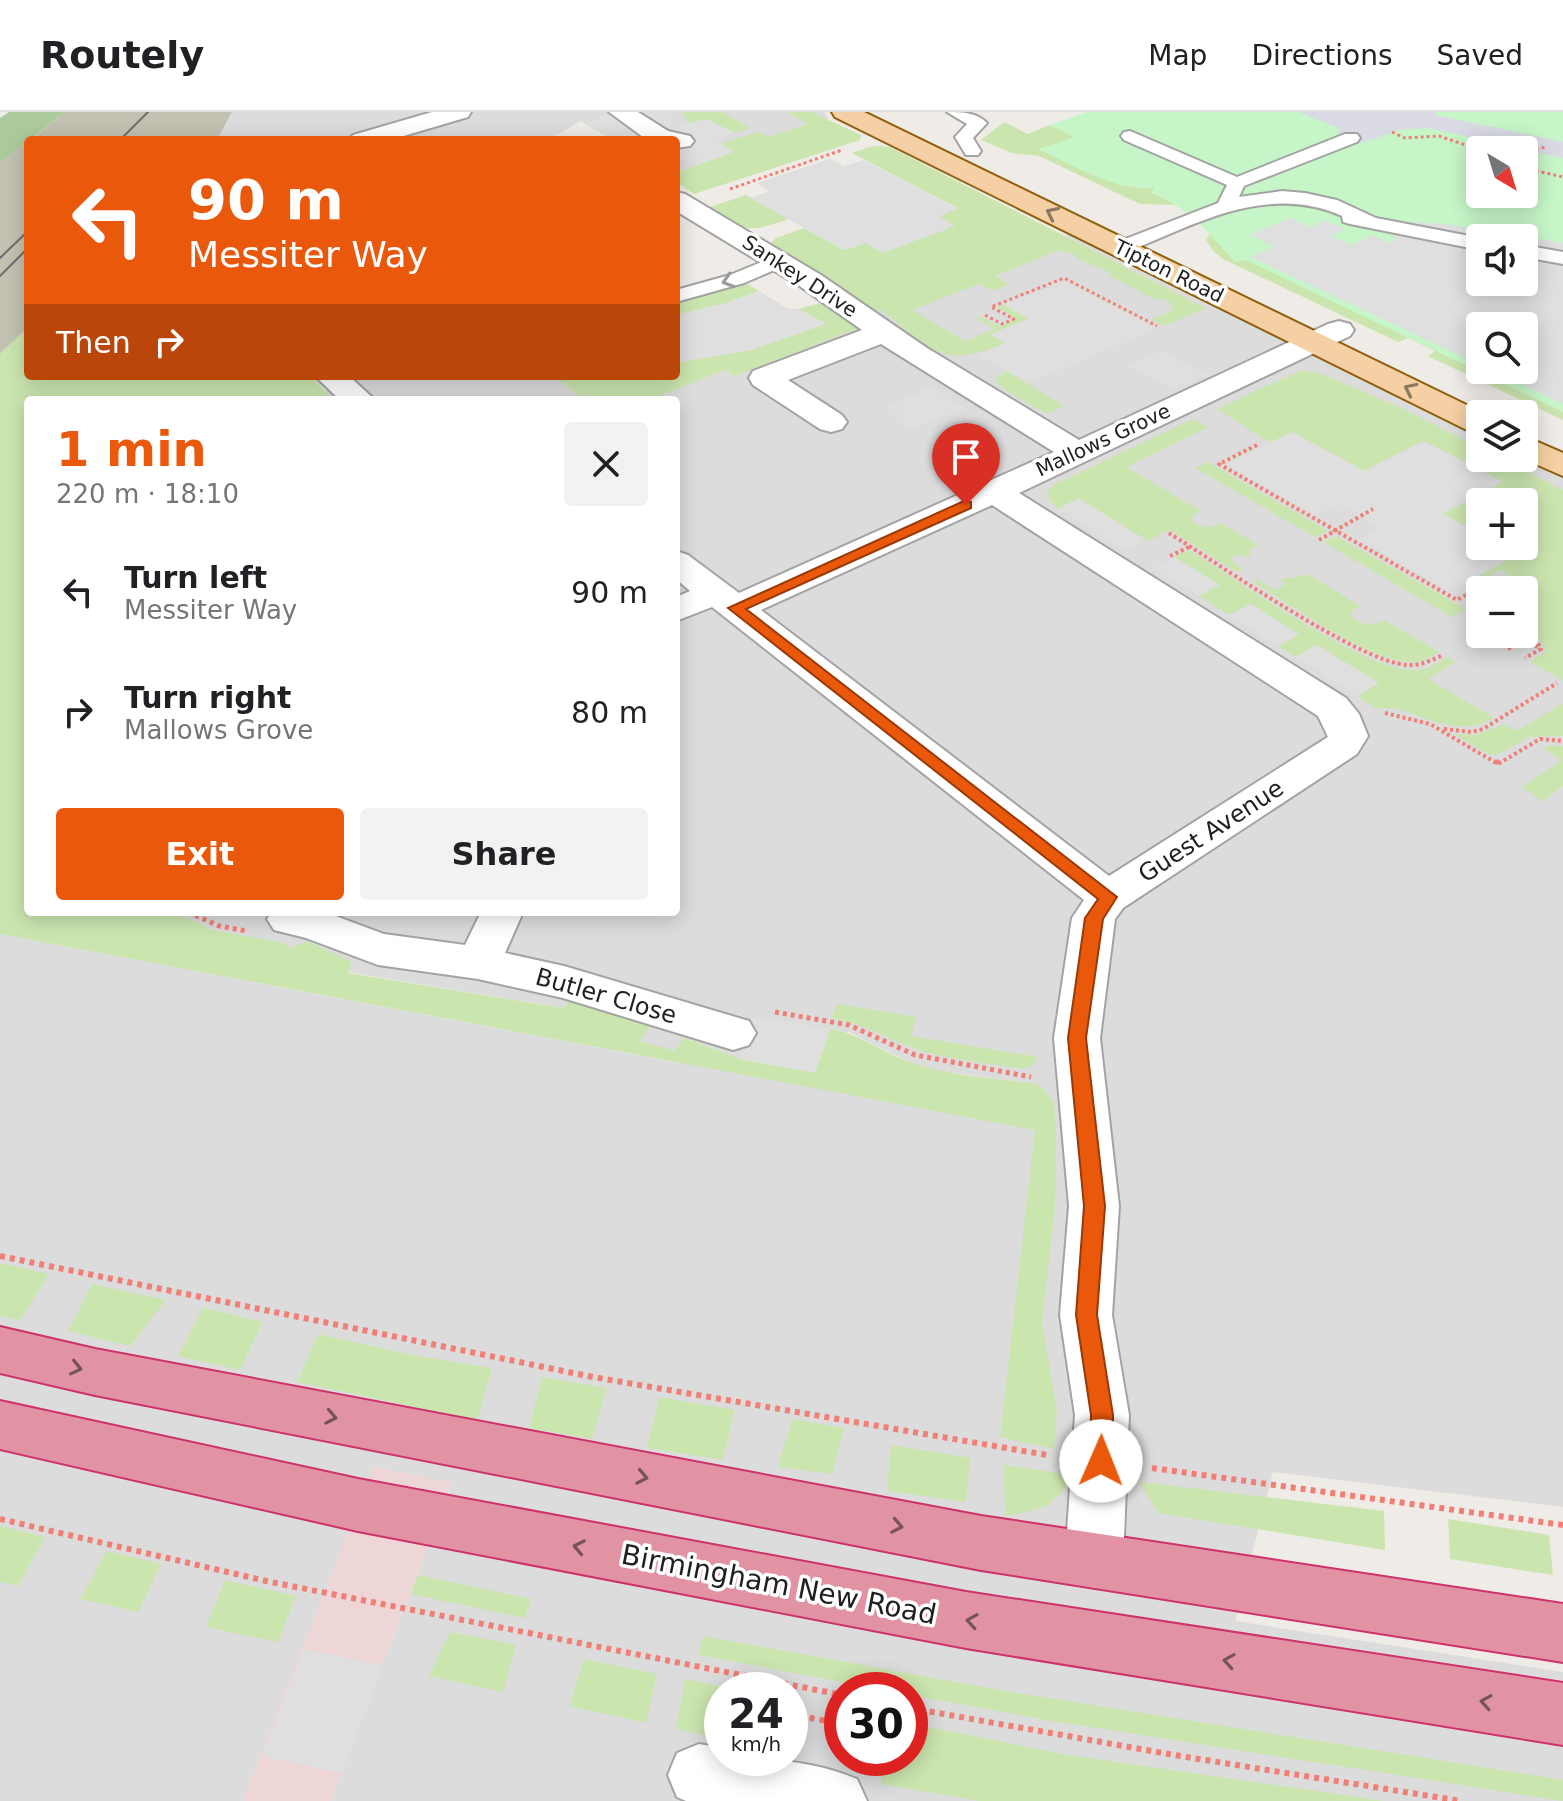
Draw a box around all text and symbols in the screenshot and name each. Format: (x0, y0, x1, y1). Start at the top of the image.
text: Routely (40, 33, 204, 77)
text: Map (1148, 39, 1207, 72)
text: Directions (1251, 39, 1392, 72)
text: Saved (1436, 39, 1523, 72)
north arrow (1466, 136, 1538, 208)
map controls (1466, 136, 1538, 648)
text: 90 m (188, 167, 344, 232)
icon: left (56, 168, 160, 272)
one-way arrow (1046, 207, 1060, 223)
button: sound (1466, 224, 1538, 296)
street label: Sankey Drive (738, 230, 862, 322)
text: Messiter Way (188, 234, 428, 275)
street label: Tipton Road (1109, 234, 1228, 308)
one-way arrow (722, 272, 736, 288)
button: search (1466, 312, 1538, 384)
icon: right (147, 320, 191, 364)
text: Then (56, 325, 131, 360)
one-way arrow (1404, 384, 1419, 399)
street label: Mallows Grove (1032, 398, 1174, 482)
button: layers (1466, 400, 1538, 472)
text: 1 min (56, 421, 207, 477)
button: close (564, 422, 648, 506)
pin (932, 423, 1000, 505)
icon: arrive (944, 435, 988, 479)
text: 220 m · 18:10 (56, 479, 239, 509)
button: + (1466, 488, 1538, 560)
text: Turn left (124, 560, 267, 595)
icon: left (56, 570, 100, 614)
text: 90 m (571, 575, 648, 610)
button: − (1466, 576, 1538, 648)
text: Messiter Way (124, 595, 297, 625)
text: Turn right (124, 680, 291, 715)
icon: right (56, 690, 100, 734)
text: 80 m (571, 695, 648, 730)
text: Mallows Grove (124, 715, 313, 745)
street label: Guest Avenue (1133, 774, 1289, 888)
button: Exit (56, 808, 344, 900)
button: Share (360, 808, 648, 900)
street label: Butler Close (532, 963, 680, 1029)
one-way arrow (69, 1358, 82, 1375)
one-way arrow (324, 1408, 338, 1425)
position arrow (1059, 1419, 1143, 1503)
one-way arrow (635, 1468, 648, 1485)
one-way arrow (890, 1517, 904, 1534)
street label: Birmingham New Road (619, 1538, 939, 1631)
one-way arrow (572, 1539, 586, 1556)
one-way arrow (965, 1613, 979, 1630)
one-way arrow (1222, 1653, 1236, 1670)
speed limit sign: 30 (824, 1672, 928, 1776)
text: 24 (728, 1691, 784, 1737)
one-way arrow (1479, 1694, 1493, 1711)
text: km/h (731, 1732, 781, 1756)

